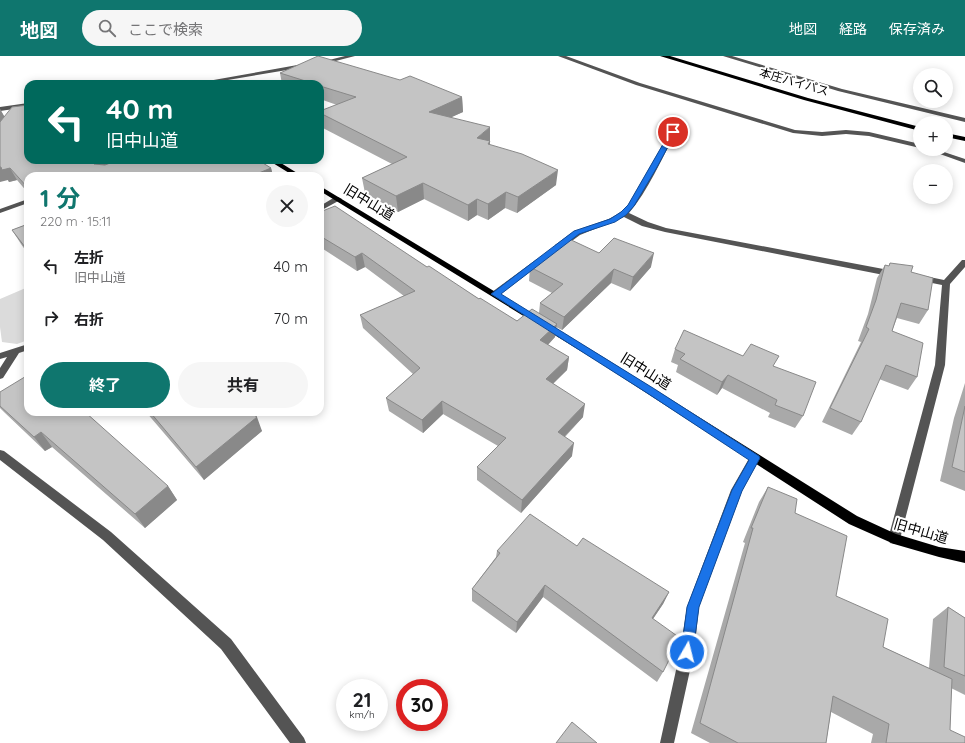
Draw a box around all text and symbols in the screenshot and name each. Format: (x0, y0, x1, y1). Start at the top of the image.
search box (82, 10, 362, 46)
icon: search (96, 17, 118, 39)
text: 地図 (20, 18, 58, 42)
text: ここで検索 (128, 20, 203, 39)
text: 地図 (789, 20, 817, 38)
text: 経路 (839, 20, 867, 38)
text: 保存済み (889, 20, 945, 38)
street label: 本庄バイパス (758, 64, 831, 99)
map controls (913, 68, 953, 204)
button: search (913, 68, 953, 108)
text: 40 m (106, 91, 173, 126)
icon: left (40, 96, 92, 148)
pin (656, 115, 690, 149)
button: + (913, 116, 953, 156)
icon: arrive (662, 121, 684, 143)
text: 旧中山道 (106, 129, 178, 152)
button: − (913, 164, 953, 204)
street label: 旧中山道 (340, 180, 398, 224)
text: 1 分 (40, 183, 80, 213)
button: close (266, 185, 308, 227)
text: 220 m · 15:11 (40, 213, 111, 229)
text: 左折 (74, 248, 104, 267)
icon: left (40, 255, 62, 277)
text: 40 m (273, 257, 308, 276)
text: 旧中山道 (74, 269, 126, 285)
icon: right (40, 307, 62, 329)
text: 70 m (274, 309, 308, 328)
text: 右折 (74, 310, 104, 329)
street label: 旧中山道 (617, 349, 675, 393)
button: 終了 (40, 362, 170, 408)
button: 共有 (178, 362, 308, 408)
street label: 旧中山道 (892, 515, 950, 547)
position arrow (666, 631, 708, 673)
speed limit sign: 30 (396, 679, 448, 731)
text: 21 (352, 687, 372, 712)
text: km/h (349, 708, 375, 721)

